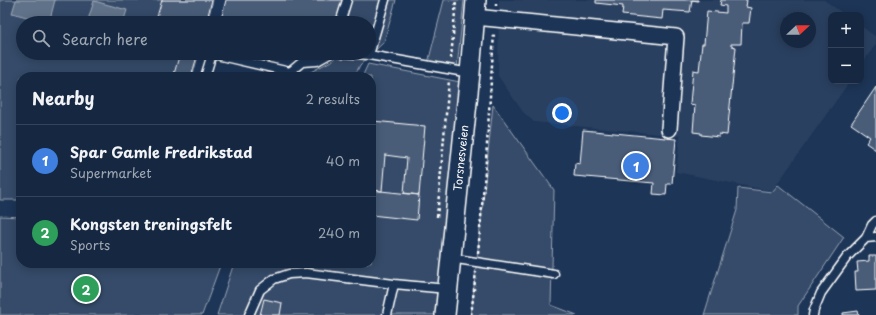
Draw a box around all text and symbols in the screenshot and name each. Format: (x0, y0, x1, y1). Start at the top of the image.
north arrow (780, 12, 816, 48)
map controls (828, 12, 864, 84)
button: + (828, 12, 864, 48)
search box (16, 16, 376, 60)
icon: search (30, 27, 52, 49)
text: Search here (62, 27, 148, 50)
button: − (828, 48, 864, 84)
text: Nearby (32, 85, 94, 111)
text: 2 results (306, 89, 360, 108)
your location (552, 103, 572, 123)
street label: Torsnesveien (449, 124, 472, 192)
text: Spar Gamle Fredrikstad (70, 140, 252, 163)
text: 1 (42, 151, 48, 170)
text: 40 m (326, 151, 360, 170)
pin: 1 (623, 151, 649, 181)
text: Supermarket (70, 163, 152, 182)
text: Kongsten treningsfelt (70, 212, 232, 235)
text: 2 (40, 223, 50, 242)
text: 240 m (318, 223, 360, 242)
text: Sports (70, 235, 110, 254)
pin: 2 (73, 274, 99, 304)

